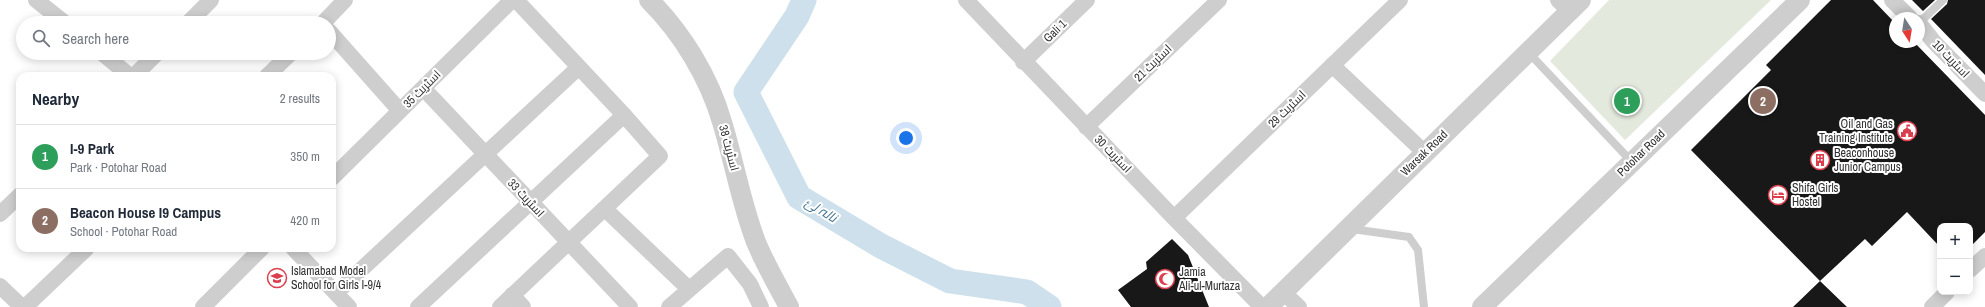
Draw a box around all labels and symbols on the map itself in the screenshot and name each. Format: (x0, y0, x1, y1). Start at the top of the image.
north arrow (1889, 12, 1925, 48)
street label: Gali 1 (1040, 16, 1070, 46)
street label: اسٹریٹ 10 (1929, 37, 1973, 81)
street label: اسٹریٹ 21 (1131, 41, 1175, 85)
street label: اسٹریٹ 35 (400, 67, 444, 111)
pin: 1 (1614, 86, 1640, 116)
pin: 2 (1750, 86, 1776, 116)
street label: اسٹریٹ 29 (1265, 87, 1309, 131)
place label: Oil and Gas Training Institute (1819, 116, 1893, 146)
public building icon: Oil and Gas Training Institute (1896, 120, 1918, 142)
street label: اسٹریٹ 38 (715, 123, 743, 173)
street label: Potohar Road (1614, 126, 1668, 180)
street label: Warsak Road (1397, 127, 1451, 179)
your location (896, 128, 916, 148)
street label: اسٹریٹ 30 (1091, 132, 1135, 176)
place label: Beaconhouse Junior Campus (1834, 145, 1901, 175)
building icon: Beaconhouse Junior Campus (1809, 149, 1831, 171)
street label: اسٹریٹ 33 (504, 175, 548, 221)
place label: Shifa Girls Hostel (1792, 180, 1839, 210)
hotel icon: Shifa Girls Hostel (1767, 184, 1789, 206)
water label: نالہ لئ (802, 194, 842, 227)
place label: Islamabad Model School for Girls I-9/4 (291, 263, 382, 293)
place label: Jamia Ali-ul-Murtaza (1178, 264, 1241, 294)
school or university icon: Islamabad Model School for Girls I-9/4 (266, 267, 288, 289)
mosque icon: Jamia Ali-ul-Murtaza (1154, 268, 1176, 290)

